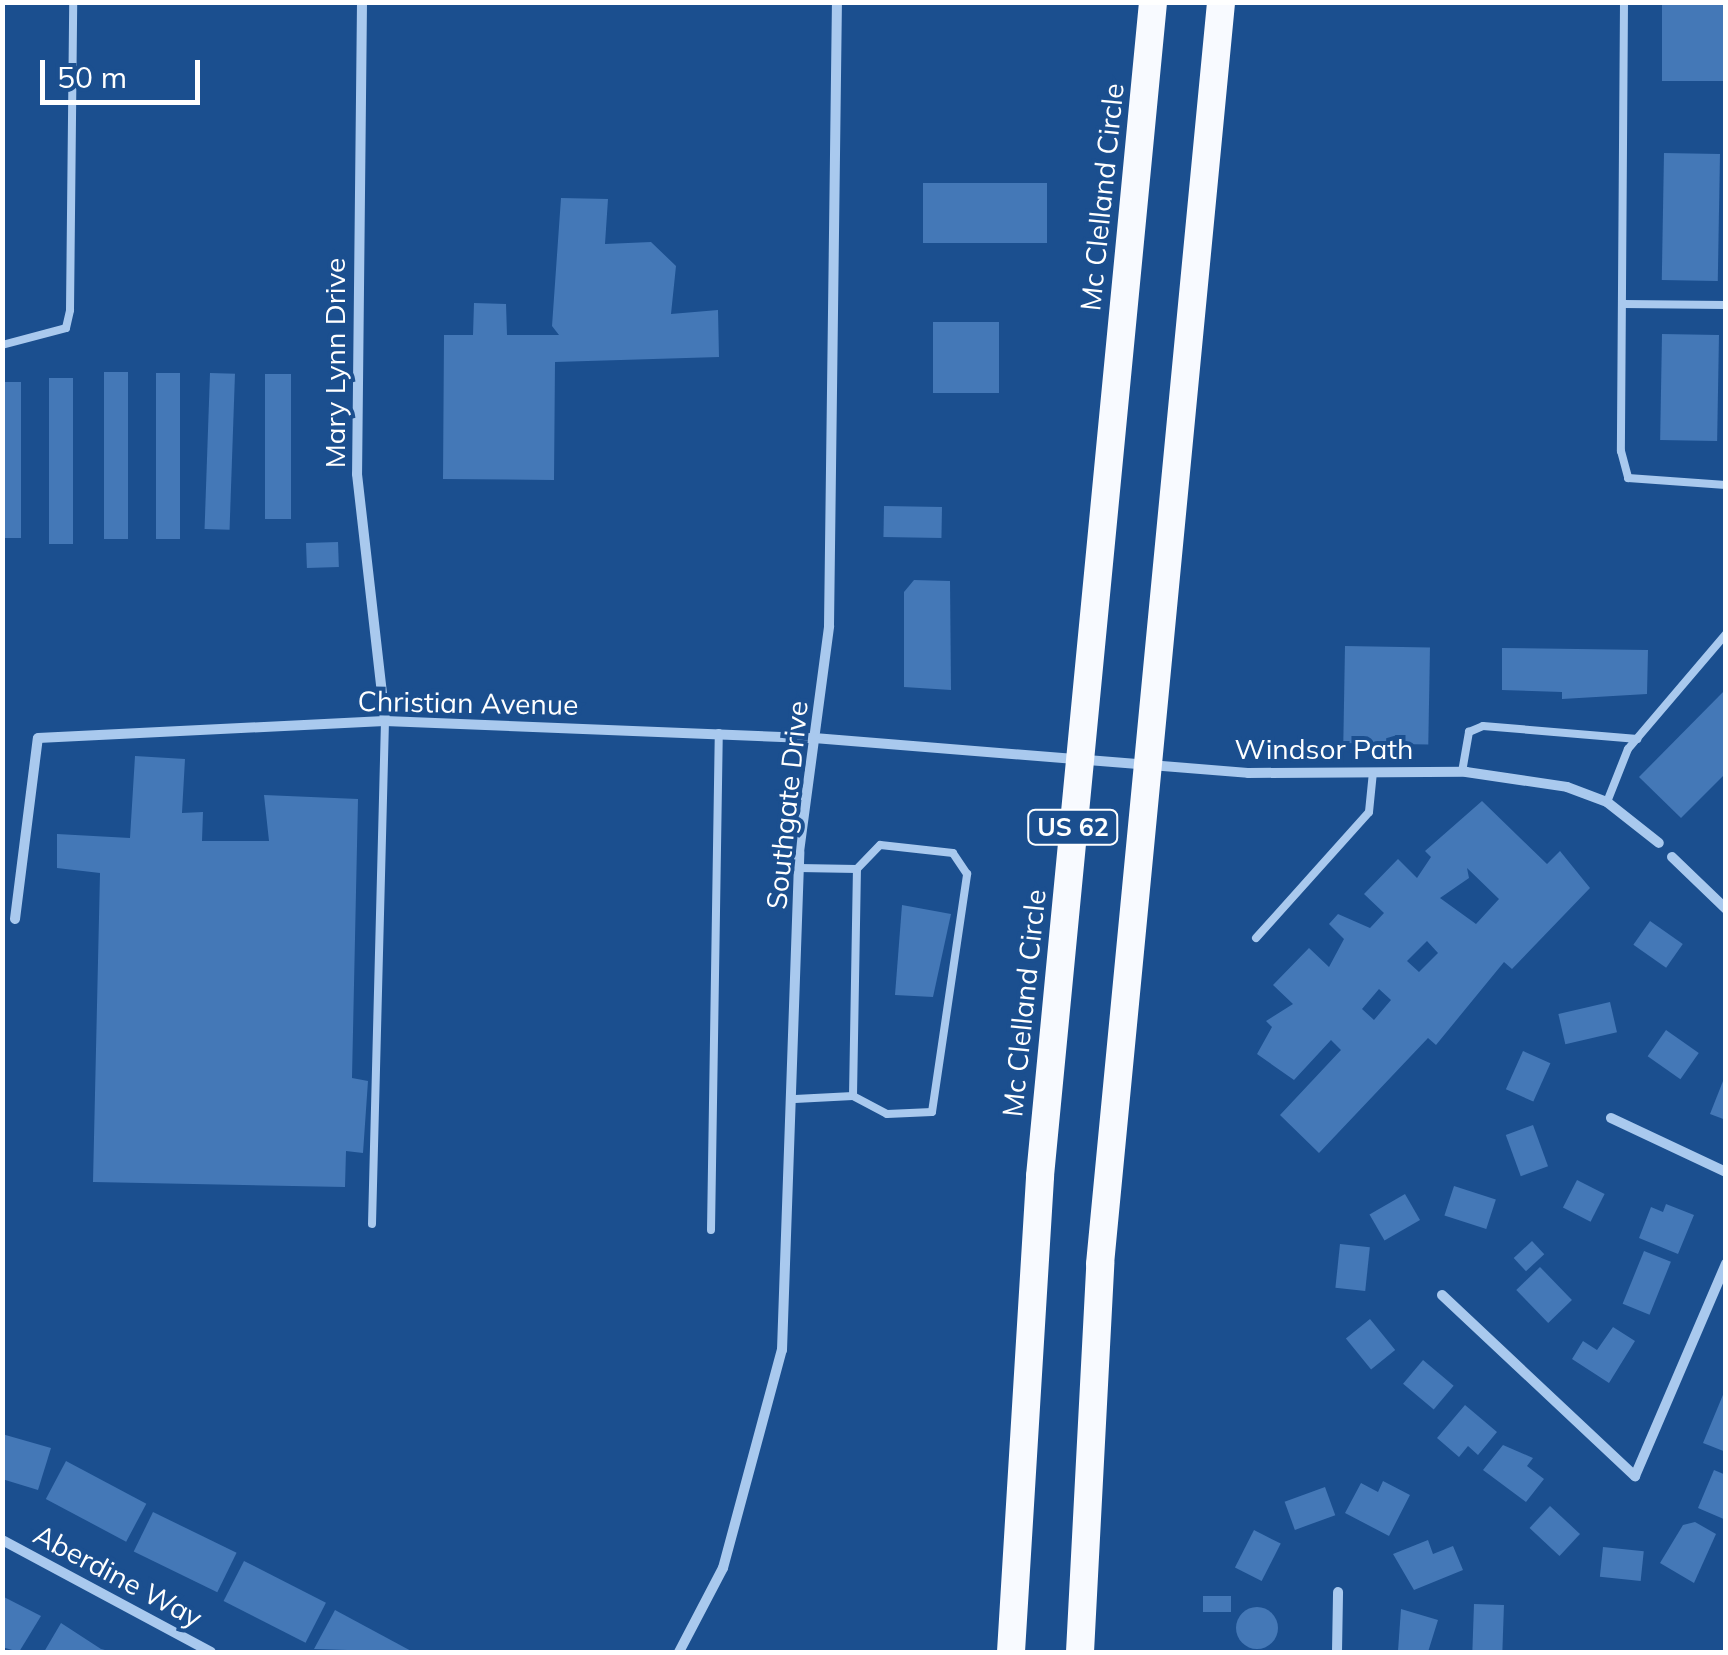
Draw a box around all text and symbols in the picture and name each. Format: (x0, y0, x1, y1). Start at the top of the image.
scale bar (45, 40, 205, 102)
text: 50 m (57, 58, 127, 96)
street label: Mc Clelland Circle (1073, 82, 1131, 312)
street label: Mary Lynn Drive (318, 258, 352, 468)
street label: Christian Avenue (357, 684, 579, 722)
street label: Southgate Drive (759, 699, 815, 911)
street label: Windsor Path (1235, 732, 1413, 766)
road number: US 62 (1026, 807, 1120, 847)
street label: Mc Clelland Circle (995, 888, 1053, 1118)
street label: Aberdine Way (28, 1517, 208, 1635)

